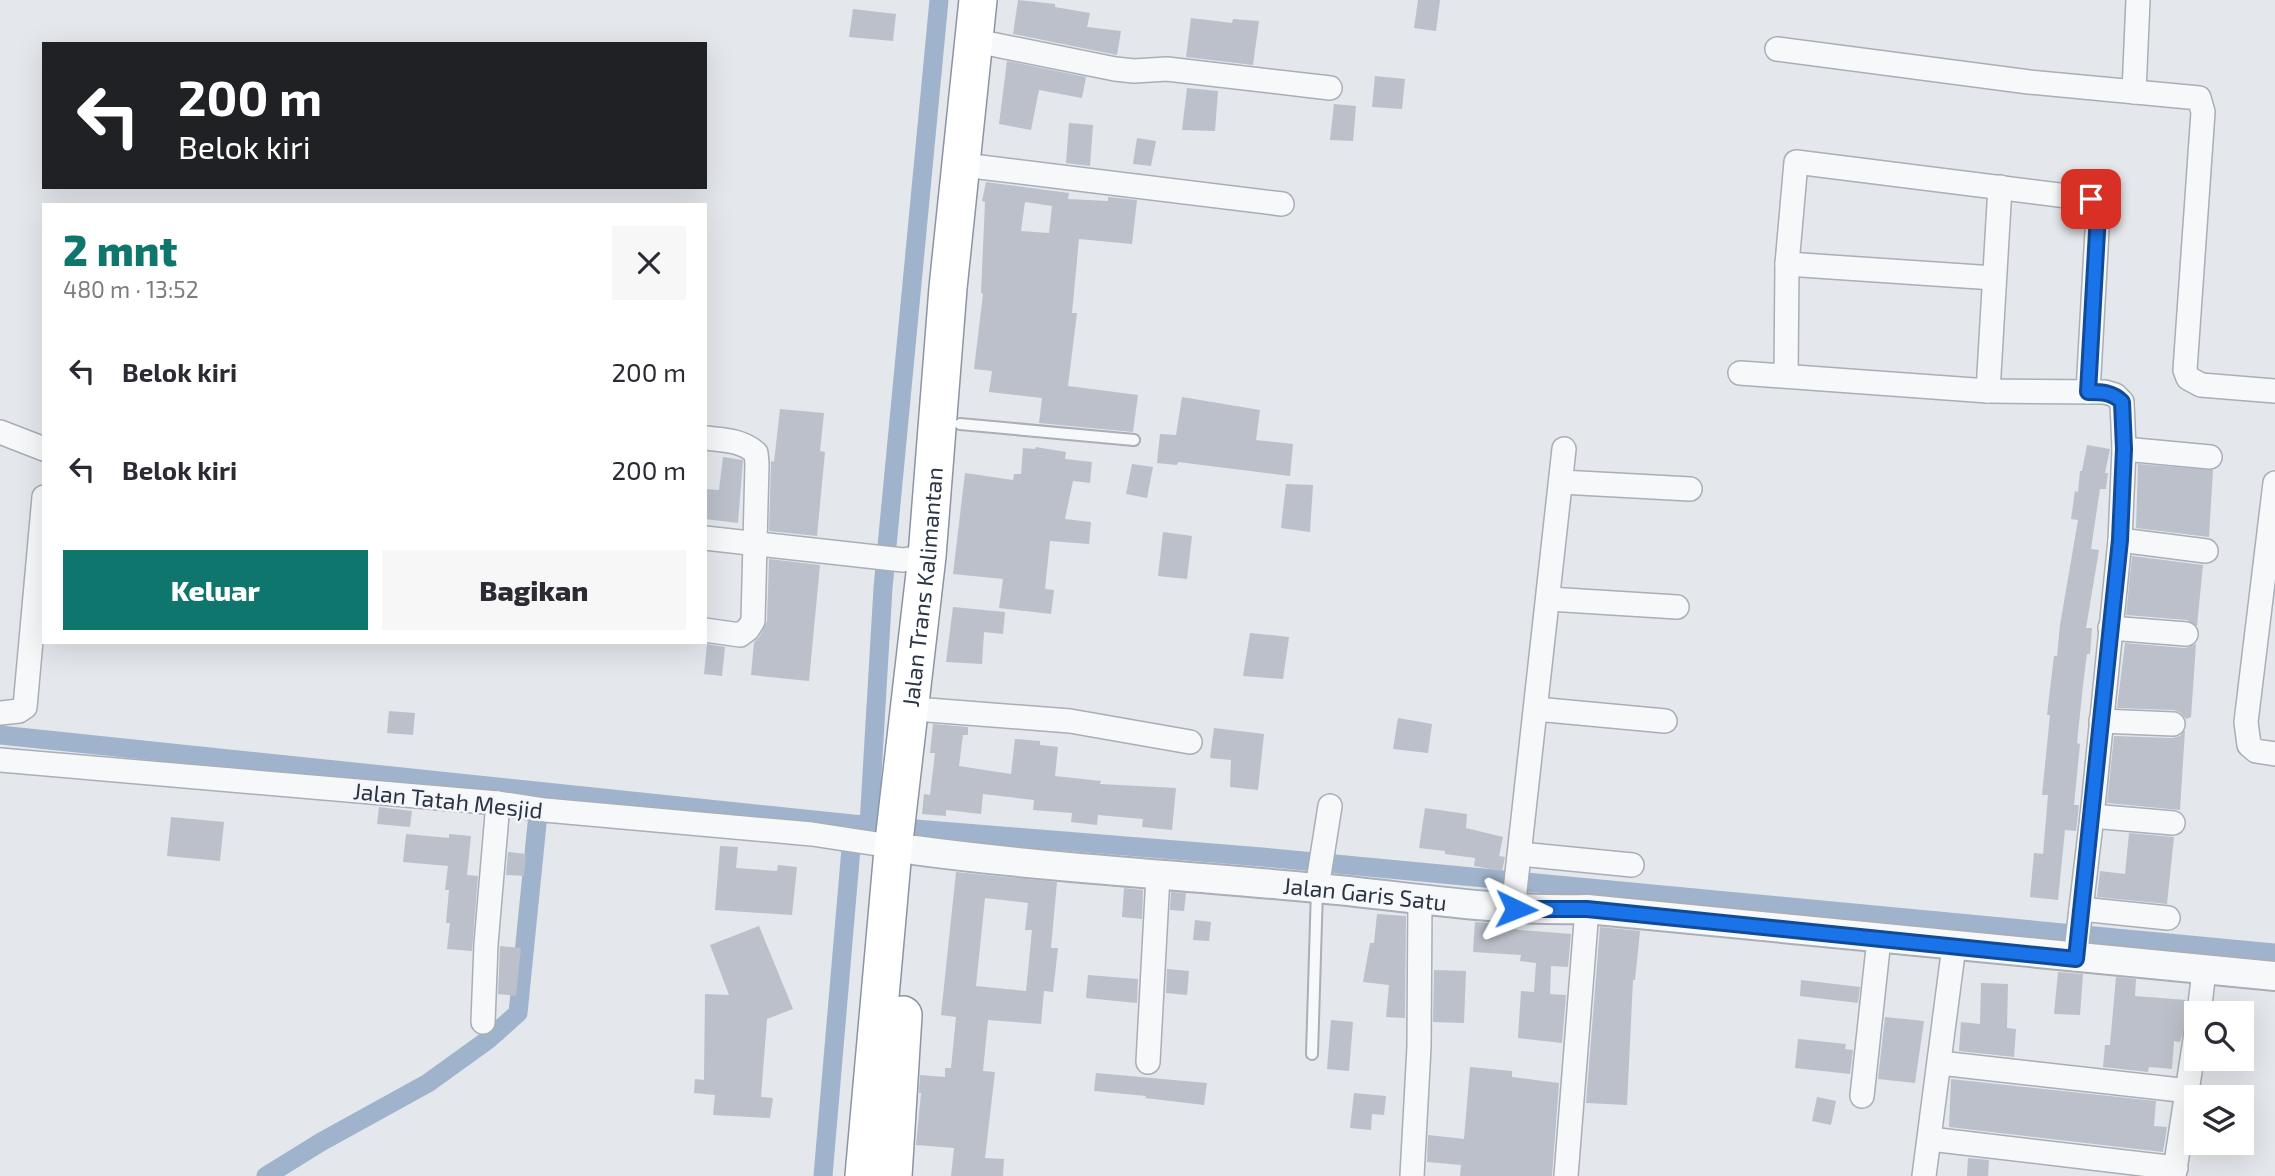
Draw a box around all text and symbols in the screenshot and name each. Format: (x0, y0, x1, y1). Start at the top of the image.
text: 200 m (178, 67, 322, 126)
icon: left (63, 70, 154, 161)
text: Belok kiri (178, 127, 311, 165)
pin (2061, 169, 2121, 229)
icon: arrive (2072, 180, 2110, 218)
text: 2 mnt (63, 224, 177, 274)
button: close (612, 226, 686, 300)
text: 480 m · 13:52 (63, 275, 199, 303)
icon: left (63, 352, 101, 390)
text: Belok kiri (122, 356, 237, 387)
text: 200 m (611, 356, 686, 387)
icon: left (63, 450, 101, 488)
text: Belok kiri (122, 454, 237, 485)
text: 200 m (611, 454, 686, 485)
street label: Jalan Trans Kalimantan (896, 466, 948, 708)
button: Keluar (63, 550, 368, 630)
button: Bagikan (382, 550, 686, 630)
street label: Jalan Tatah Mesjid (352, 776, 544, 824)
street label: Jalan Garis Satu (1282, 871, 1448, 916)
position arrow (1479, 872, 1553, 946)
map controls (2184, 1001, 2254, 1155)
button: search (2184, 1001, 2254, 1071)
button: layers (2184, 1085, 2254, 1155)

